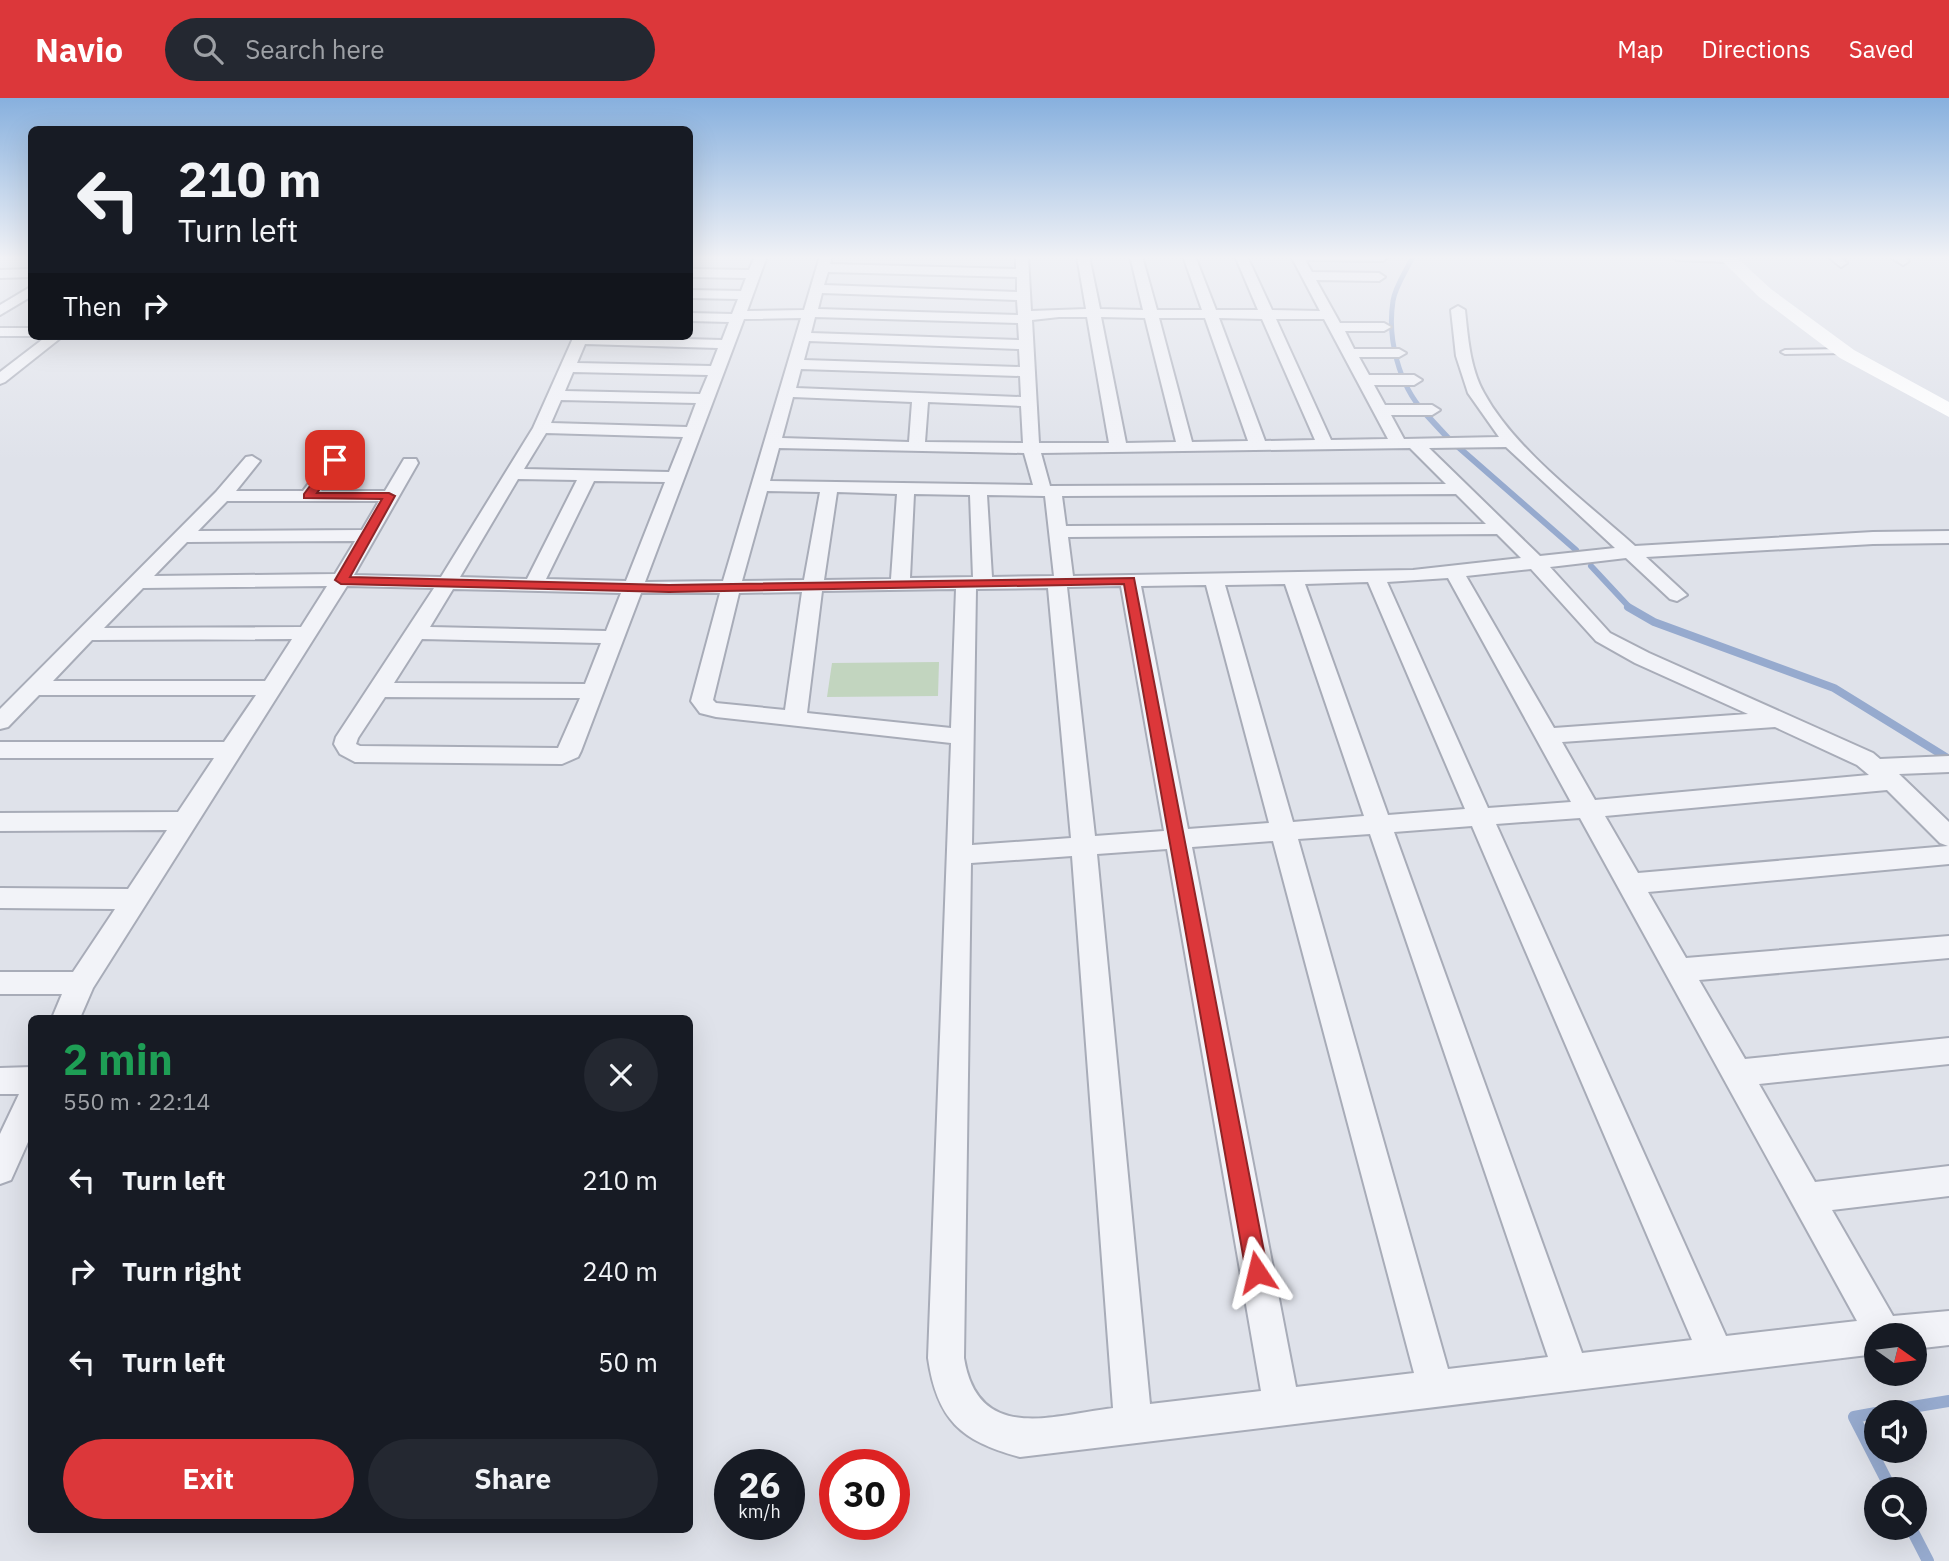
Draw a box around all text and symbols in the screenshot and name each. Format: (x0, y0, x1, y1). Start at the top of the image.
search box (165, 18, 655, 81)
text: Navio (35, 28, 123, 71)
icon: search (189, 30, 227, 68)
text: Search here (245, 32, 385, 66)
text: Map (1617, 33, 1663, 65)
text: Directions (1701, 33, 1811, 65)
text: Saved (1849, 33, 1914, 65)
text: 210 m (178, 147, 322, 210)
icon: left (63, 154, 154, 245)
text: Turn left (178, 209, 298, 251)
icon: right (136, 287, 174, 325)
text: Then (63, 289, 122, 323)
pin (305, 430, 365, 490)
icon: arrive (316, 441, 354, 479)
text: 2 min (63, 1032, 173, 1087)
button: close (584, 1038, 658, 1112)
text: 550 m · 22:14 (63, 1086, 210, 1116)
icon: left (63, 1161, 101, 1199)
text: Turn left (122, 1163, 225, 1197)
text: 210 m (582, 1163, 658, 1197)
position arrow (1220, 1235, 1294, 1309)
icon: right (63, 1252, 101, 1290)
text: Turn right (122, 1254, 241, 1288)
text: 240 m (582, 1254, 658, 1288)
north arrow (1864, 1323, 1927, 1386)
map controls (1864, 1323, 1927, 1540)
icon: left (63, 1343, 101, 1381)
text: Turn left (122, 1345, 225, 1379)
text: 50 m (598, 1345, 658, 1379)
button: sound (1864, 1400, 1927, 1463)
button: Exit (63, 1439, 354, 1519)
button: Share (368, 1439, 658, 1519)
speed limit sign: 30 (819, 1449, 910, 1540)
text: 26 (738, 1462, 781, 1508)
button: search (1864, 1477, 1927, 1540)
text: km/h (738, 1500, 781, 1523)

